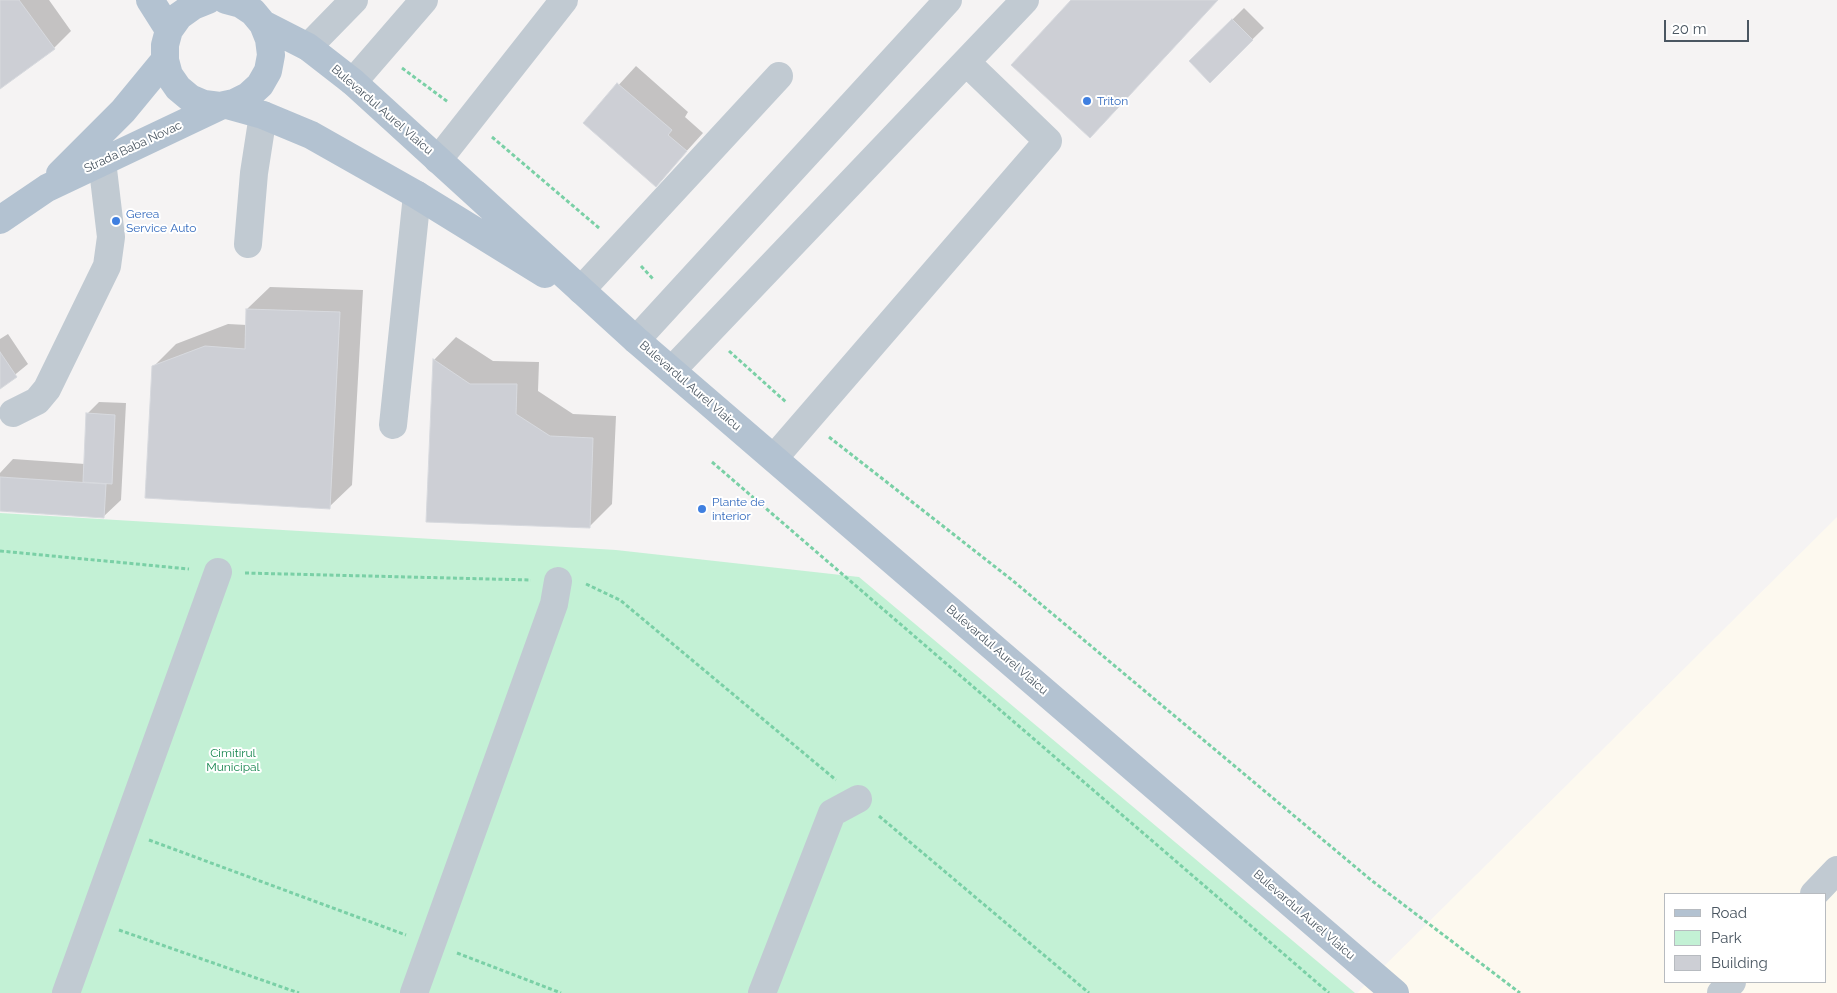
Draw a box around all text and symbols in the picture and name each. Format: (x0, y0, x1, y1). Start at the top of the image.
scale bar (1667, 10, 1752, 42)
text: 20 m (1672, 20, 1707, 38)
street label: Bulevardul Aurel Vlaicu (328, 62, 436, 158)
place label: Triton (1097, 94, 1128, 108)
marker: Triton (1081, 95, 1093, 107)
street label: Strada Baba Novac (82, 118, 184, 176)
place label: Gerea Service Auto (126, 207, 196, 235)
marker: Gerea Service Auto (110, 215, 122, 227)
street label: Bulevardul Aurel Vlaicu (636, 338, 744, 434)
place label: Plante de interior (712, 495, 765, 523)
marker: Plante de interior (696, 503, 708, 515)
street label: Bulevardul Aurel Vlaicu (943, 602, 1051, 698)
park label: Cimitirul Municipal (206, 746, 260, 774)
street label: Bulevardul Aurel Vlaicu (1250, 867, 1358, 963)
legend (1664, 893, 1827, 983)
text: Road (1711, 904, 1747, 922)
text: Park (1711, 929, 1742, 947)
text: Building (1711, 954, 1768, 972)

